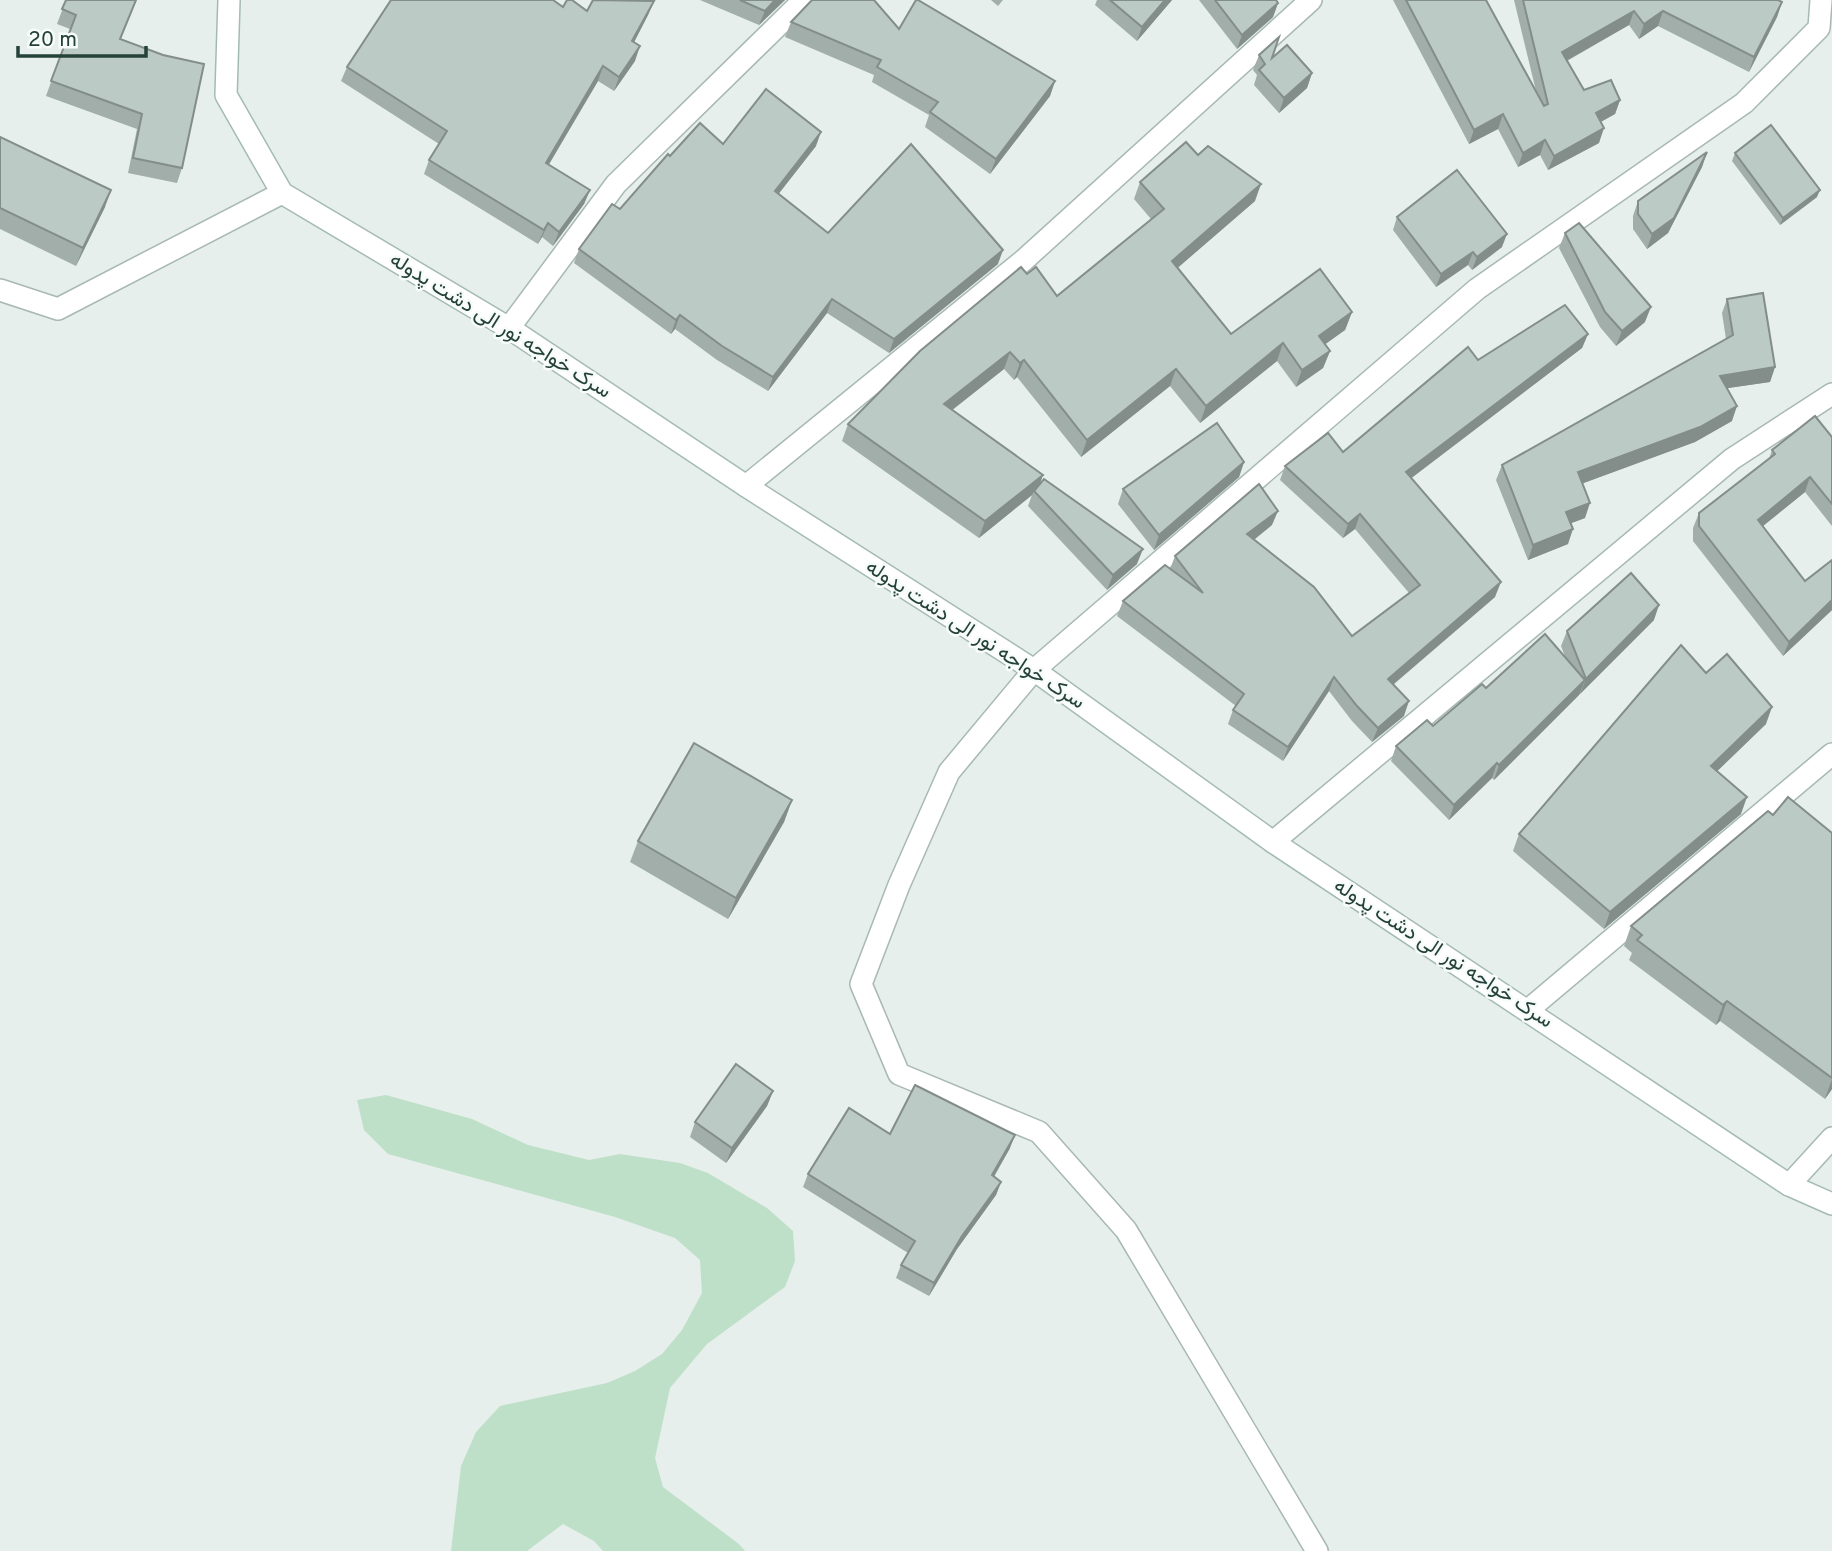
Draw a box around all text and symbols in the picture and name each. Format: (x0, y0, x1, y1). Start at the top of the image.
scale bar (18, 14, 145, 58)
text: 20 m (28, 27, 77, 54)
street label: سرک خواجه نور الی دشت پدوله (384, 247, 616, 405)
street label: سرک خواجه نور الی دشت پدوله (860, 554, 1090, 716)
street label: سرک خواجه نور الی دشت پدوله (1328, 873, 1558, 1035)

